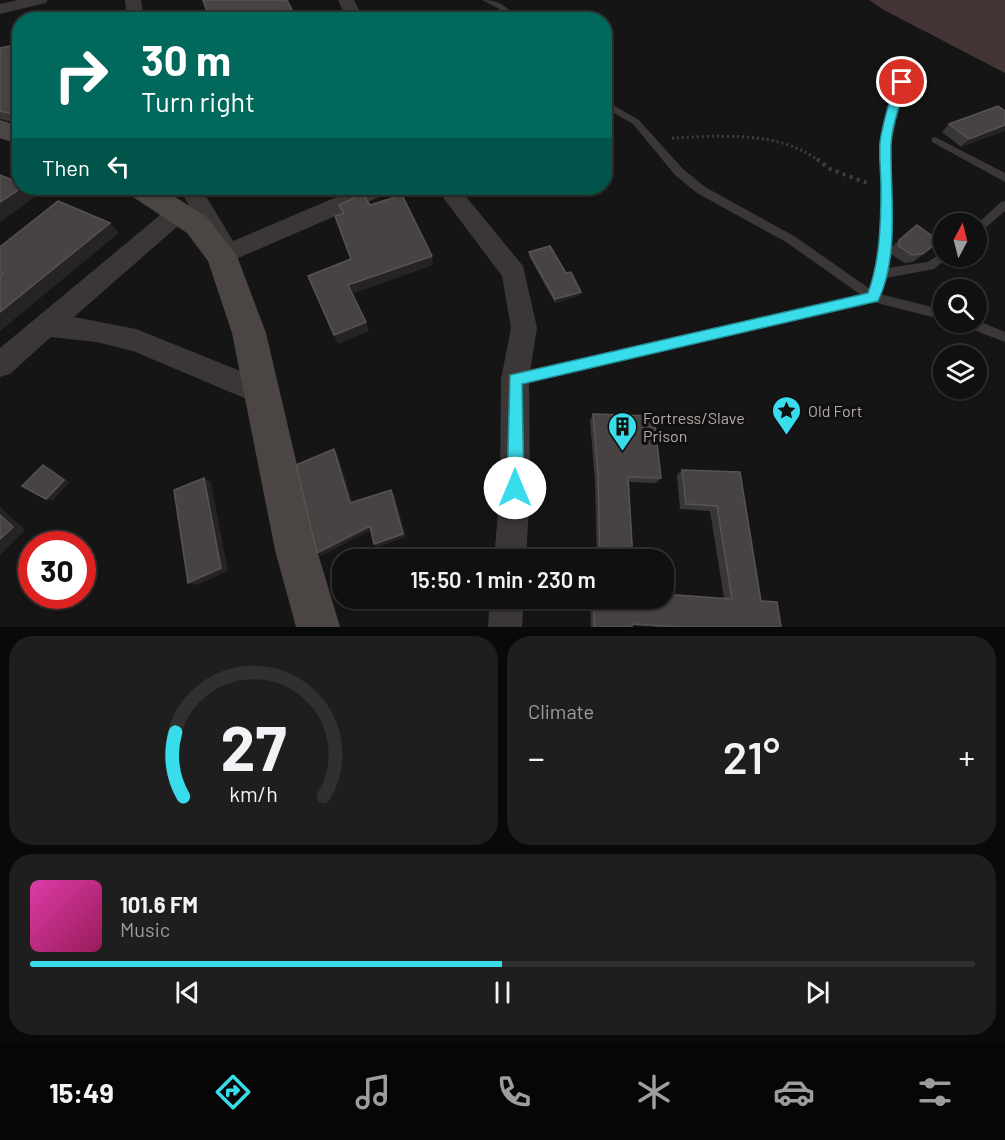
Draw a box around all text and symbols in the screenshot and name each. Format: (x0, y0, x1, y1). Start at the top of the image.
text: 30 m (141, 34, 231, 84)
icon: right (42, 36, 120, 114)
pin (876, 56, 927, 107)
icon: arrive (885, 65, 918, 98)
text: Turn right (141, 85, 255, 117)
icon: left (102, 150, 135, 183)
text: Then (42, 154, 90, 180)
north arrow (933, 213, 987, 267)
map controls (933, 213, 987, 399)
button: search (933, 279, 987, 333)
button: layers (933, 345, 987, 399)
place icon: Old Fort (771, 394, 803, 436)
place label: Old Fort (808, 401, 863, 420)
place label: Fortress/Slave Prison (643, 408, 745, 445)
building icon: Fortress/Slave Prison (606, 410, 638, 452)
position arrow (483, 456, 547, 520)
speed limit sign: 30 (18, 531, 96, 609)
text: 15:50 · 1 min · 230 m (410, 566, 596, 592)
text: Climate (528, 699, 594, 723)
text: 27 (221, 709, 286, 783)
text: 21° (723, 729, 780, 783)
text: − (528, 737, 545, 777)
text: + (958, 737, 975, 777)
text: km/h (229, 782, 278, 807)
text: 101.6 FM (120, 891, 198, 917)
text: Music (120, 917, 170, 941)
icon: previous (171, 976, 204, 1009)
icon: pause (486, 976, 519, 1009)
icon: next (801, 976, 834, 1009)
icon: directions (212, 1071, 254, 1113)
icon: music (352, 1071, 394, 1113)
icon: phone (493, 1071, 535, 1113)
icon: climate (633, 1071, 675, 1113)
icon: car (773, 1071, 815, 1113)
icon: filters (914, 1071, 956, 1113)
text: 15:49 (49, 1076, 114, 1108)

